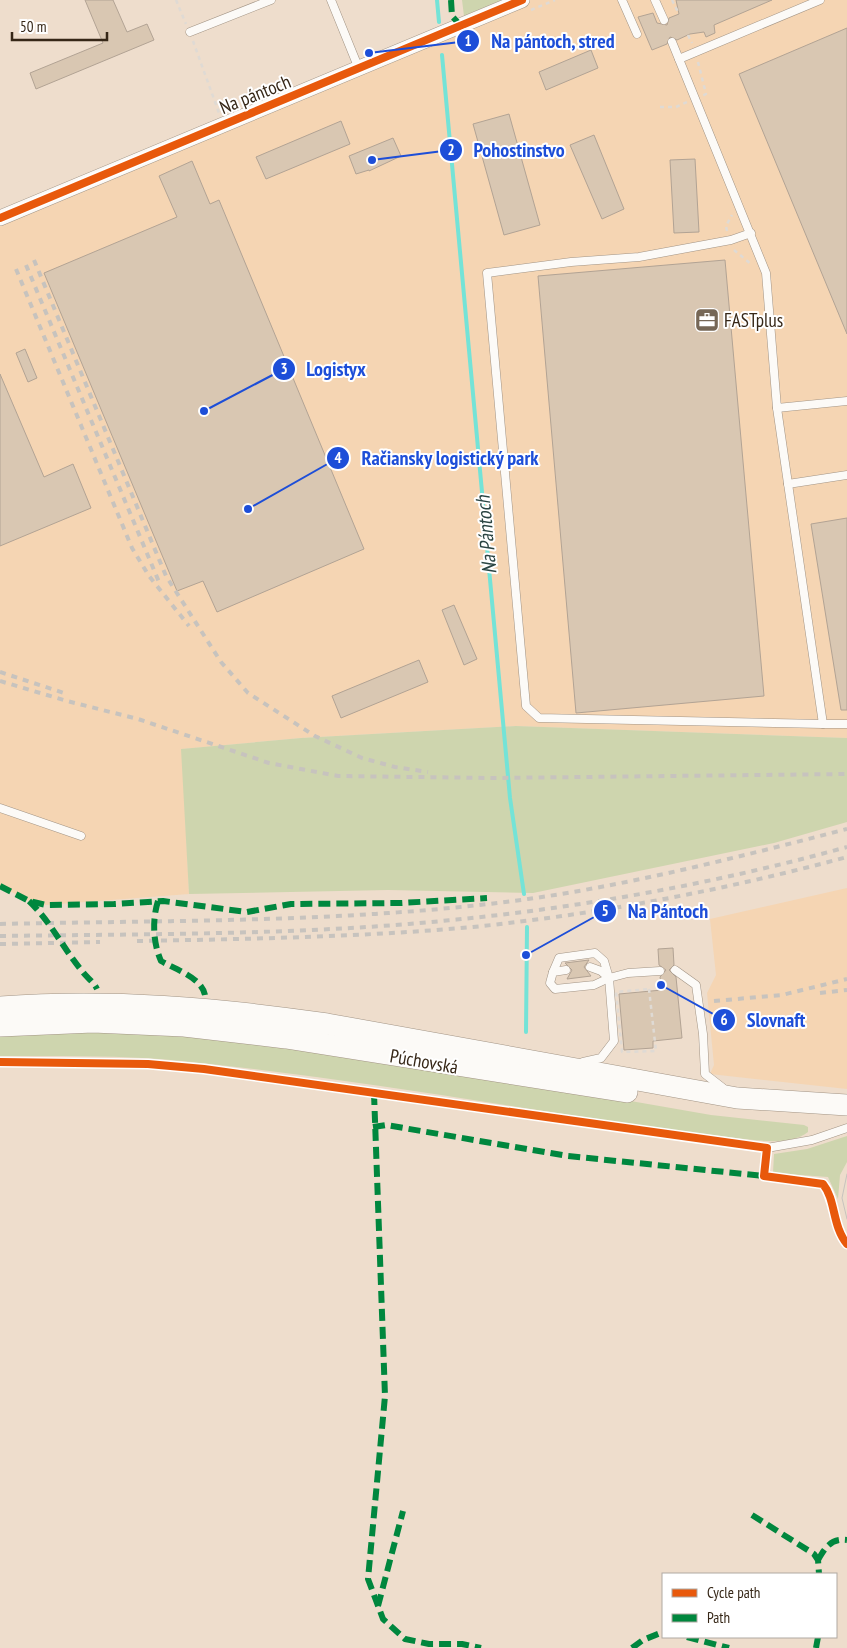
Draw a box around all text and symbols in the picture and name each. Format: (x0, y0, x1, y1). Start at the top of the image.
scale bar (12, 10, 108, 42)
text: 50 m (20, 17, 46, 36)
callout: Na pántoch, stred (456, 23, 625, 58)
text: Na pántoch, stred (491, 28, 615, 54)
text: 1 (464, 31, 472, 50)
street label: Na pántoch (216, 69, 294, 119)
callout: Pohostinstvo (439, 133, 575, 168)
text: Pohostinstvo (473, 137, 565, 163)
text: 2 (447, 140, 455, 159)
office icon: FASTplus (694, 307, 720, 333)
place label: FASTplus (724, 308, 783, 332)
callout: Logistyx (271, 351, 376, 386)
text: Logistyx (306, 356, 366, 382)
text: 3 (280, 359, 288, 378)
callout: Račiansky logistický park (326, 440, 549, 475)
text: Račiansky logistický park (362, 445, 539, 471)
text: 4 (334, 448, 342, 467)
water label: Na Pántoch (470, 493, 502, 575)
callout: Na Pántoch (593, 894, 718, 929)
text: Na Pántoch (628, 898, 708, 924)
text: 5 (601, 901, 609, 920)
callout: Slovnaft (712, 1003, 815, 1038)
text: Slovnaft (747, 1007, 805, 1033)
text: 6 (720, 1010, 728, 1029)
street label: Púchovská (388, 1043, 460, 1079)
legend (662, 1573, 837, 1638)
text: Cycle path (707, 1583, 760, 1602)
text: Path (707, 1608, 730, 1627)

